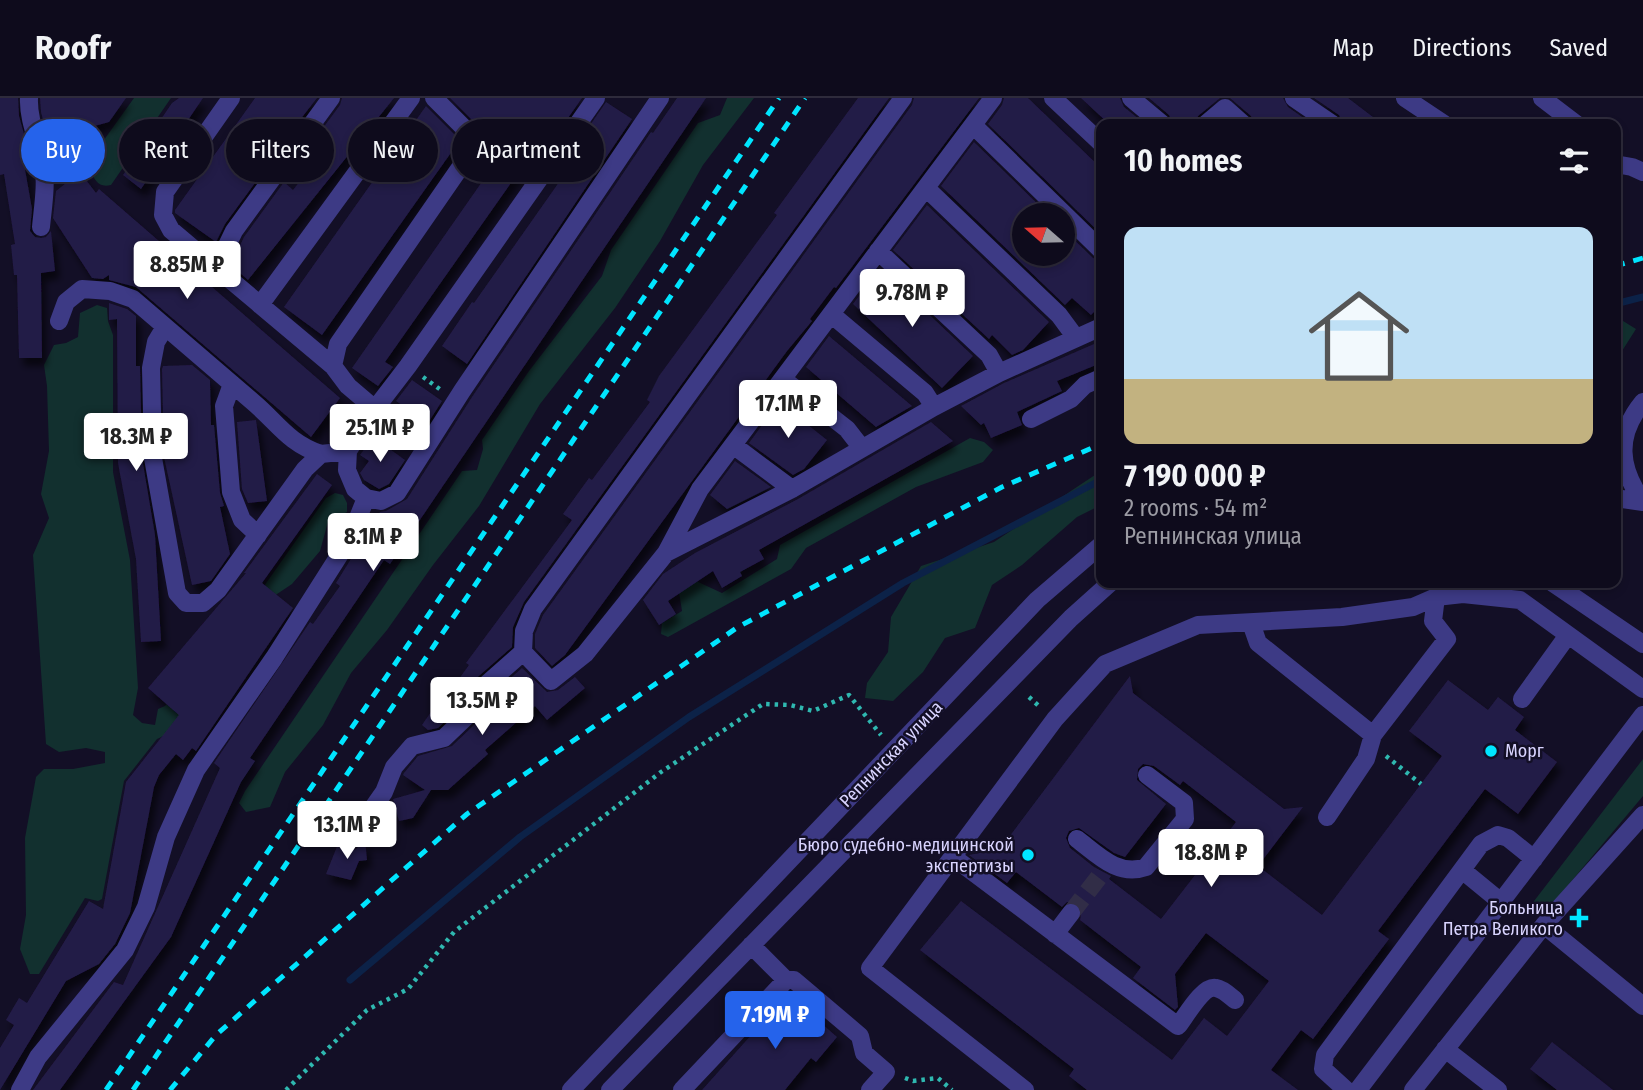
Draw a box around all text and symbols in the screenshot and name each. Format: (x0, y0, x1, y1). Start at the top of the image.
text: Roofr (35, 28, 111, 68)
text: Map (1333, 34, 1374, 62)
text: Directions (1412, 34, 1511, 62)
text: Saved (1549, 34, 1608, 62)
chip: Buy (21, 119, 105, 182)
chip: Rent (119, 119, 212, 182)
chip: Filters (226, 119, 334, 182)
chip: New (348, 119, 438, 182)
chip: Apartment (452, 119, 604, 182)
icon: filters (1555, 142, 1593, 180)
text: 10 homes (1124, 143, 1242, 179)
north arrow (1012, 203, 1074, 266)
map controls (1012, 203, 1075, 266)
pin: 8.85M ₽ (122, 242, 252, 301)
text: 8.85M ₽ (150, 250, 224, 278)
pin: 9.78M ₽ (847, 270, 977, 329)
icon: home (1296, 273, 1422, 399)
text: 9.78M ₽ (876, 278, 948, 306)
pin: 17.1M ₽ (723, 380, 853, 440)
text: 17.1M ₽ (755, 389, 821, 417)
pin: 25.1M ₽ (315, 404, 445, 464)
text: 25.1M ₽ (346, 413, 414, 441)
pin: 18.3M ₽ (71, 414, 201, 473)
text: 18.3M ₽ (100, 422, 172, 450)
text: 7 190 000 ₽ (1124, 458, 1265, 494)
text: 2 rooms · 54 m² (1124, 494, 1267, 522)
pin: 8.1M ₽ (316, 514, 430, 573)
text: 8.1M ₽ (344, 522, 402, 550)
text: Репнинская улица (1124, 522, 1302, 550)
pin: 13.5M ₽ (417, 678, 547, 737)
text: 13.5M ₽ (446, 686, 518, 714)
street label: Репнинская улица (835, 696, 947, 812)
place label: Морг (1505, 740, 1544, 762)
marker: Морг (1483, 743, 1499, 759)
pin: 13.1M ₽ (282, 802, 412, 861)
text: 13.1M ₽ (313, 810, 381, 838)
pin: 18.8M ₽ (1146, 830, 1276, 889)
place label: Бюро судебно-медицинской экспертизы (798, 834, 1014, 877)
text: 18.8M ₽ (1174, 838, 1248, 866)
marker: Бюро судебно-медицинской экспертизы (1020, 847, 1036, 863)
place label: Больница Петра Великого (1443, 897, 1563, 940)
marker: Больница Петра Великого (1569, 908, 1589, 928)
pin: 7.19M ₽ (710, 992, 840, 1051)
text: 7.19M ₽ (741, 1000, 809, 1028)

